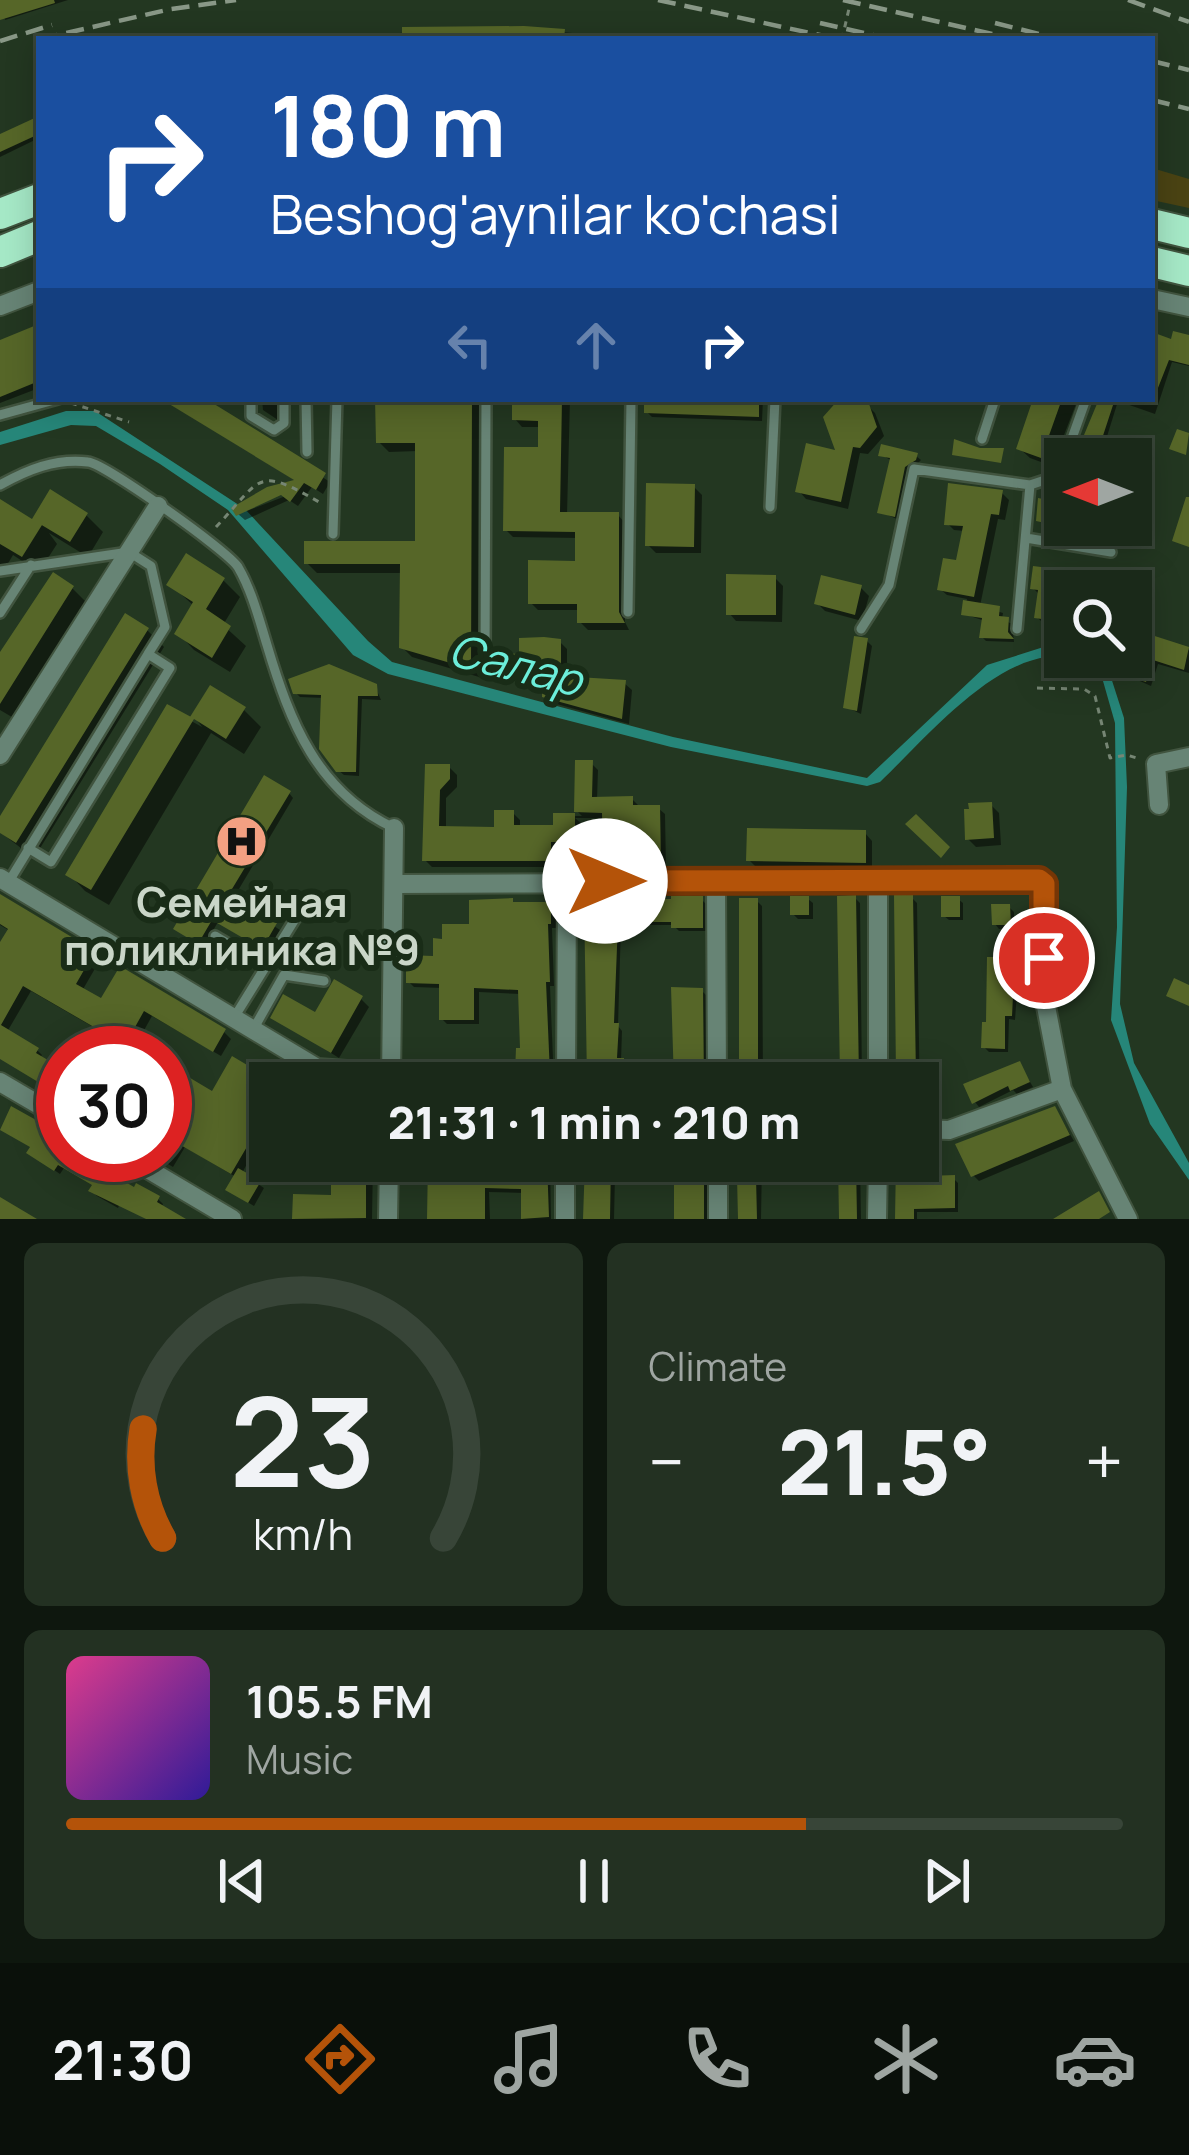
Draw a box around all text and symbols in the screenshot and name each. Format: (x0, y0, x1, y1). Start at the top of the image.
text: 180 m (270, 67, 506, 182)
icon: right (72, 84, 228, 240)
text: Beshog'aynilar ko'chasi (270, 176, 841, 250)
icon: left (437, 312, 503, 378)
icon: ahead (563, 312, 629, 378)
icon: right (689, 312, 755, 378)
north arrow (1044, 438, 1152, 546)
map controls (1044, 438, 1152, 678)
button: search (1044, 570, 1152, 678)
water label: Салар (443, 618, 591, 711)
hospital icon: Семейная поликлиника №9 (214, 814, 270, 870)
position arrow (542, 818, 668, 944)
place label: Семейная поликлиника №9 (64, 872, 420, 978)
pin (993, 907, 1095, 1009)
icon: arrive (1011, 925, 1077, 991)
speed limit sign: 30 (36, 1026, 192, 1182)
text: 21:31 · 1 min · 210 m (388, 1091, 800, 1153)
text: Climate (649, 1339, 787, 1393)
text: 23 (230, 1354, 377, 1524)
text: 21.5° (778, 1399, 992, 1522)
text: − (649, 1416, 684, 1506)
text: + (1085, 1416, 1123, 1506)
text: km/h (253, 1503, 353, 1562)
text: 105.5 FM (246, 1670, 433, 1732)
text: Music (246, 1732, 353, 1786)
icon: previous (209, 1848, 275, 1914)
icon: pause (561, 1848, 627, 1914)
icon: next (914, 1848, 980, 1914)
icon: directions (298, 2017, 382, 2101)
icon: music (487, 2017, 571, 2101)
icon: phone (675, 2017, 759, 2101)
icon: climate (864, 2017, 948, 2101)
icon: car (1053, 2017, 1137, 2101)
text: 21:30 (52, 2022, 194, 2096)

